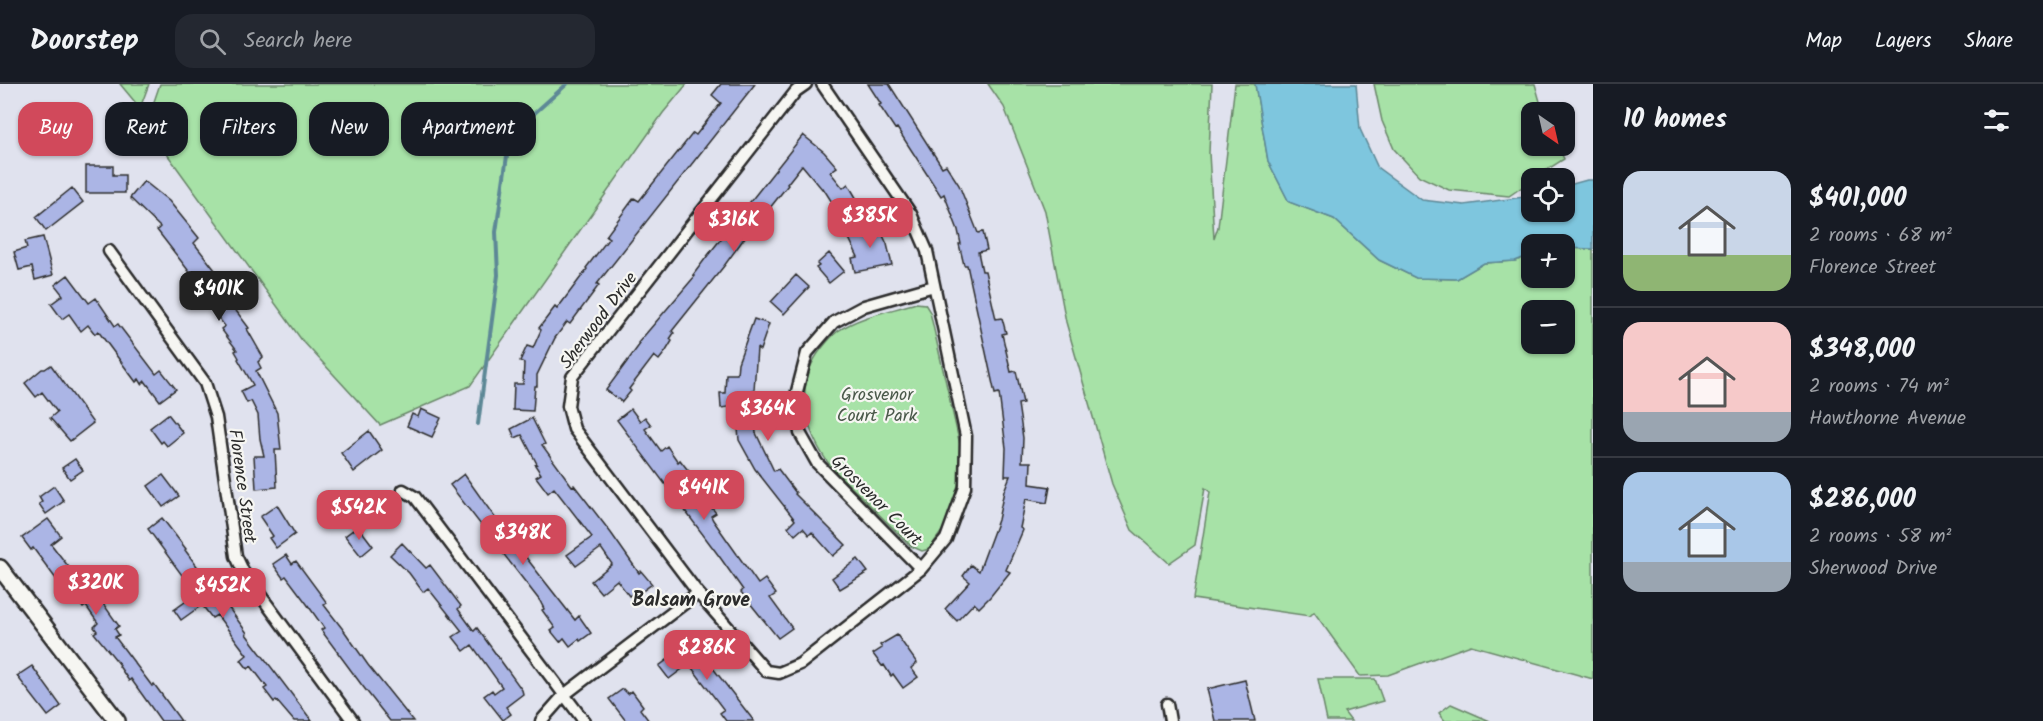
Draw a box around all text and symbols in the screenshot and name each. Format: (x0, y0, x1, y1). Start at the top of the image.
search box (175, 14, 595, 68)
text: Doorstep (30, 19, 139, 64)
text: Search here (244, 24, 352, 59)
icon: search (196, 25, 229, 58)
text: Map (1805, 25, 1842, 58)
text: Layers (1875, 25, 1931, 58)
text: Share (1964, 25, 2013, 58)
text: 10 homes (1623, 99, 1727, 141)
chip: Buy (18, 102, 93, 156)
chip: Rent (105, 102, 188, 156)
chip: Filters (200, 102, 297, 156)
chip: New (309, 102, 389, 156)
chip: Apartment (401, 102, 536, 156)
north arrow (1521, 102, 1575, 156)
map controls (1521, 102, 1575, 354)
icon: filters (1980, 104, 2013, 137)
button: locate (1521, 168, 1575, 222)
text: $401,000 (1809, 178, 1907, 220)
icon: home (1671, 195, 1743, 267)
pin: $385K (828, 198, 912, 249)
text: $385K (842, 201, 898, 233)
pin: $316K (692, 202, 776, 253)
text: $316K (708, 205, 760, 237)
text: 2 rooms · 68 m² (1809, 220, 1952, 252)
button: + (1521, 234, 1575, 288)
text: Florence Street (1809, 252, 1936, 284)
street label: Sherwood Drive (553, 266, 646, 376)
pin: $401K (177, 271, 261, 322)
text: $401K (193, 274, 245, 306)
button: − (1521, 300, 1575, 354)
text: $348,000 (1809, 329, 1915, 371)
icon: home (1671, 346, 1743, 418)
text: 2 rooms · 74 m² (1809, 371, 1949, 403)
park label: Grosvenor Court Park (837, 381, 918, 431)
pin: $364K (726, 391, 810, 442)
text: $364K (740, 394, 796, 426)
text: Hawthorne Avenue (1809, 403, 1966, 435)
street label: Florence Street (219, 427, 264, 546)
street label: Grosvenor Court (823, 448, 929, 554)
pin: $441K (662, 470, 746, 521)
text: $441K (678, 473, 730, 505)
text: $286,000 (1809, 479, 1916, 521)
pin: $542K (317, 490, 401, 541)
text: $542K (331, 493, 387, 525)
icon: home (1671, 496, 1743, 568)
pin: $348K (481, 515, 565, 566)
text: $348K (494, 518, 552, 550)
text: 2 rooms · 58 m² (1809, 521, 1951, 553)
text: Sherwood Drive (1809, 553, 1937, 585)
pin: $320K (54, 565, 138, 616)
text: $320K (68, 568, 124, 600)
pin: $452K (181, 568, 265, 619)
text: $452K (195, 571, 251, 603)
district label: Balsam Grove (632, 585, 750, 617)
pin: $286K (665, 630, 749, 681)
text: $286K (678, 633, 736, 665)

